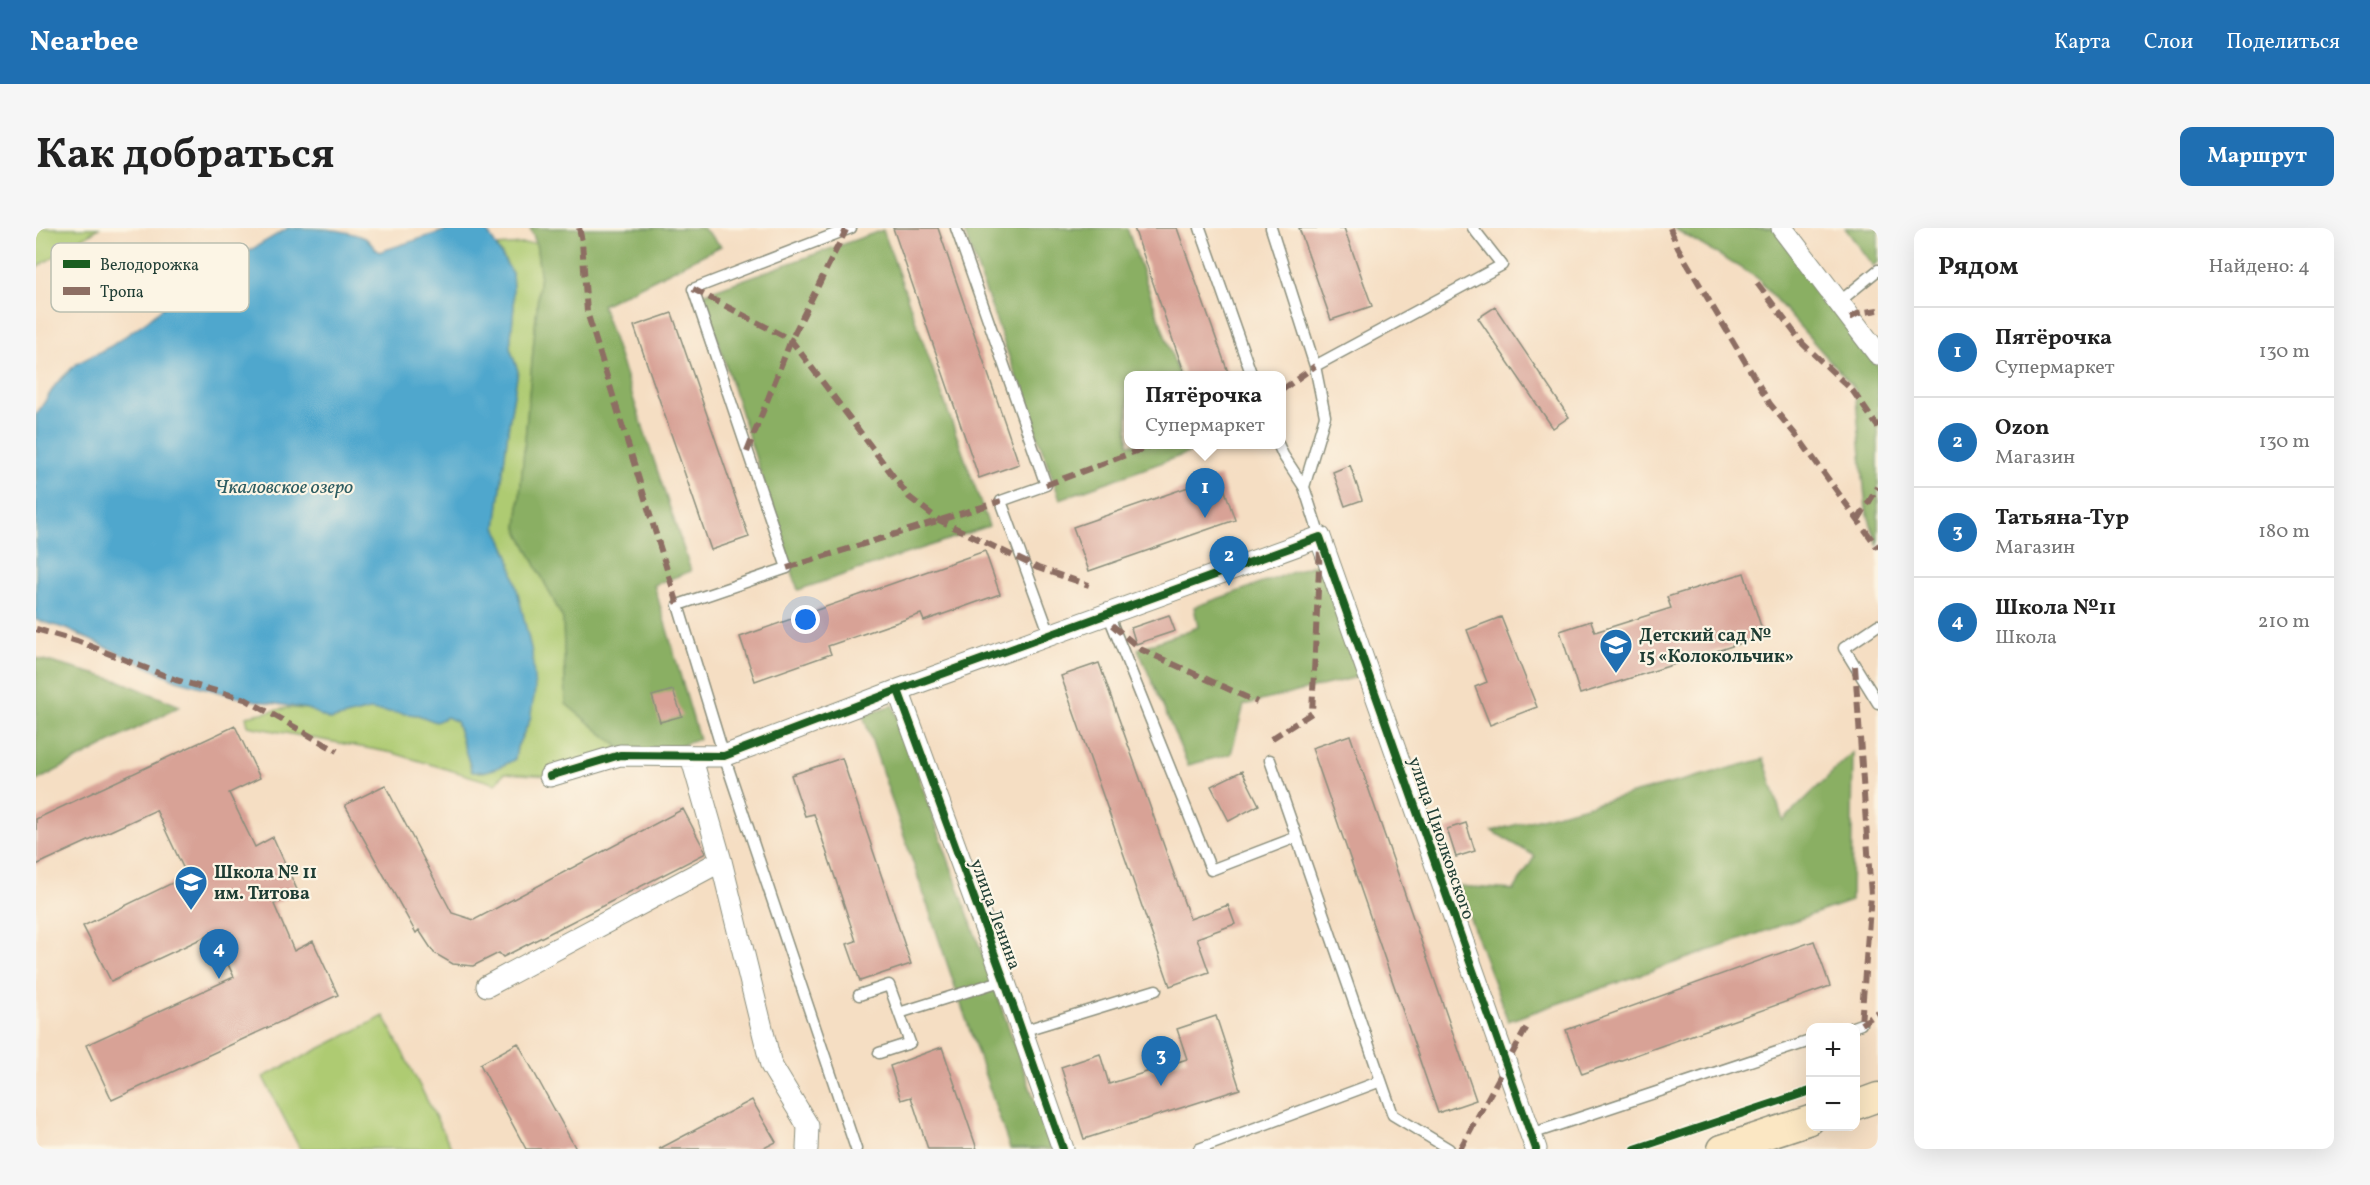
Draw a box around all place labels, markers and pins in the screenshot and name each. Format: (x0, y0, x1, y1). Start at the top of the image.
pin: 1 (1186, 468, 1224, 518)
pin: 2 (1210, 536, 1248, 586)
place label: Детский сад № 15 «Колокольчик» (1639, 624, 1794, 670)
school or university icon: Детский сад № 15 «Колокольчик» (1598, 627, 1634, 674)
place label: Школа № 11 им. Титова (214, 861, 317, 907)
school or university icon: Школа № 11 им. Титова (173, 864, 209, 911)
pin: 4 (200, 930, 238, 979)
pin: 3 (1142, 1036, 1180, 1086)

